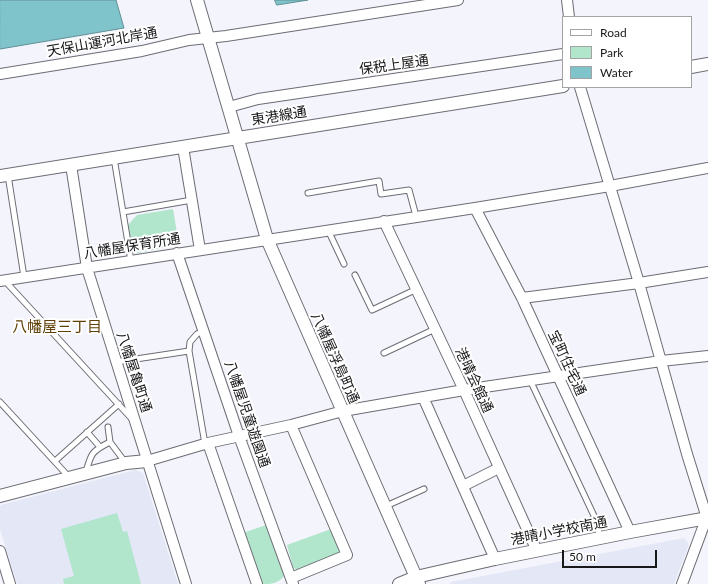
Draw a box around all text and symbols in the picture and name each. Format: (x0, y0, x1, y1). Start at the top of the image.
legend (562, 16, 692, 88)
street label: 天保山運河北岸通 (45, 24, 159, 60)
text: Road (600, 25, 627, 40)
text: Park (600, 45, 623, 60)
street label: 保税上屋通 (358, 52, 430, 78)
text: Water (600, 65, 633, 80)
street label: 東港線通 (250, 103, 308, 129)
street label: 八幡屋保育所通 (82, 230, 182, 262)
street label: 八幡屋浮島町通 (307, 310, 363, 406)
district label: 八幡屋三丁目 (12, 318, 102, 336)
street label: 宝町住宅通 (545, 328, 589, 398)
street label: 八幡屋亀町通 (113, 329, 155, 415)
street label: 港晴会館通 (452, 345, 496, 415)
street label: 八幡屋児童遊園通 (221, 358, 273, 470)
street label: 港晴小学校南通 (509, 513, 609, 549)
scale bar (564, 542, 659, 568)
text: 50 m (569, 549, 596, 564)

